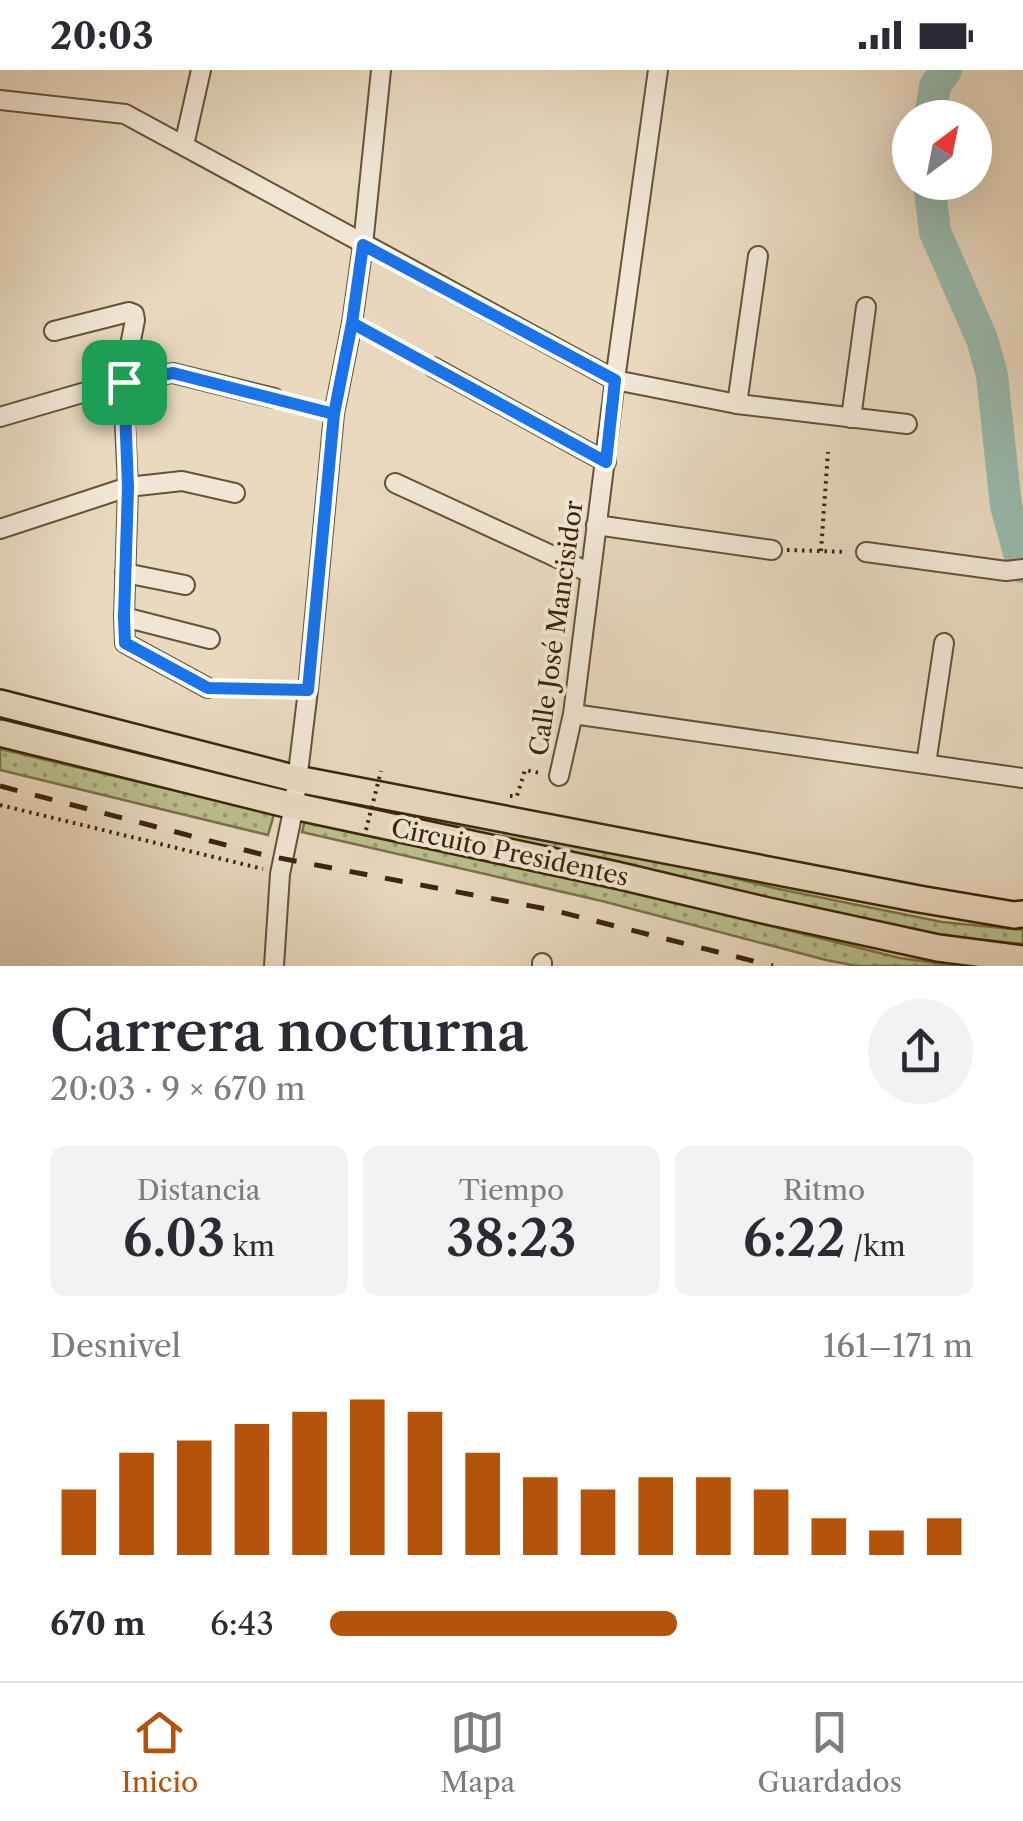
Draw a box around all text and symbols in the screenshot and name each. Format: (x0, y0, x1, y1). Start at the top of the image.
text: 20:03 (50, 12, 154, 59)
north arrow (892, 100, 992, 200)
map controls (892, 100, 992, 200)
pin (82, 340, 167, 425)
icon: arrive (97, 355, 152, 410)
street label: Calle José Mancisidor (523, 498, 590, 758)
street label: Circuito Presidentes (388, 812, 631, 893)
text: Carrera nocturna (50, 998, 528, 1065)
button: share (868, 999, 973, 1104)
text: 20:03 · 9 × 670 m (50, 1069, 306, 1108)
text: Distancia (137, 1173, 261, 1207)
text: Tiempo (459, 1173, 564, 1207)
text: Ritmo (783, 1173, 865, 1207)
text: 6.03 (123, 1207, 225, 1269)
text: 38:23 (446, 1207, 577, 1269)
text: 6:22 (743, 1207, 846, 1269)
text: km (225, 1229, 275, 1263)
text: /km (846, 1229, 905, 1263)
text: Desnivel (50, 1326, 181, 1365)
text: 161–171 m (823, 1326, 973, 1365)
text: 670 m (50, 1604, 146, 1643)
text: 6:43 (210, 1604, 274, 1643)
tab: Inicio (121, 1705, 198, 1799)
tab: Mapa (440, 1705, 515, 1799)
tab: Guardados (758, 1705, 902, 1799)

